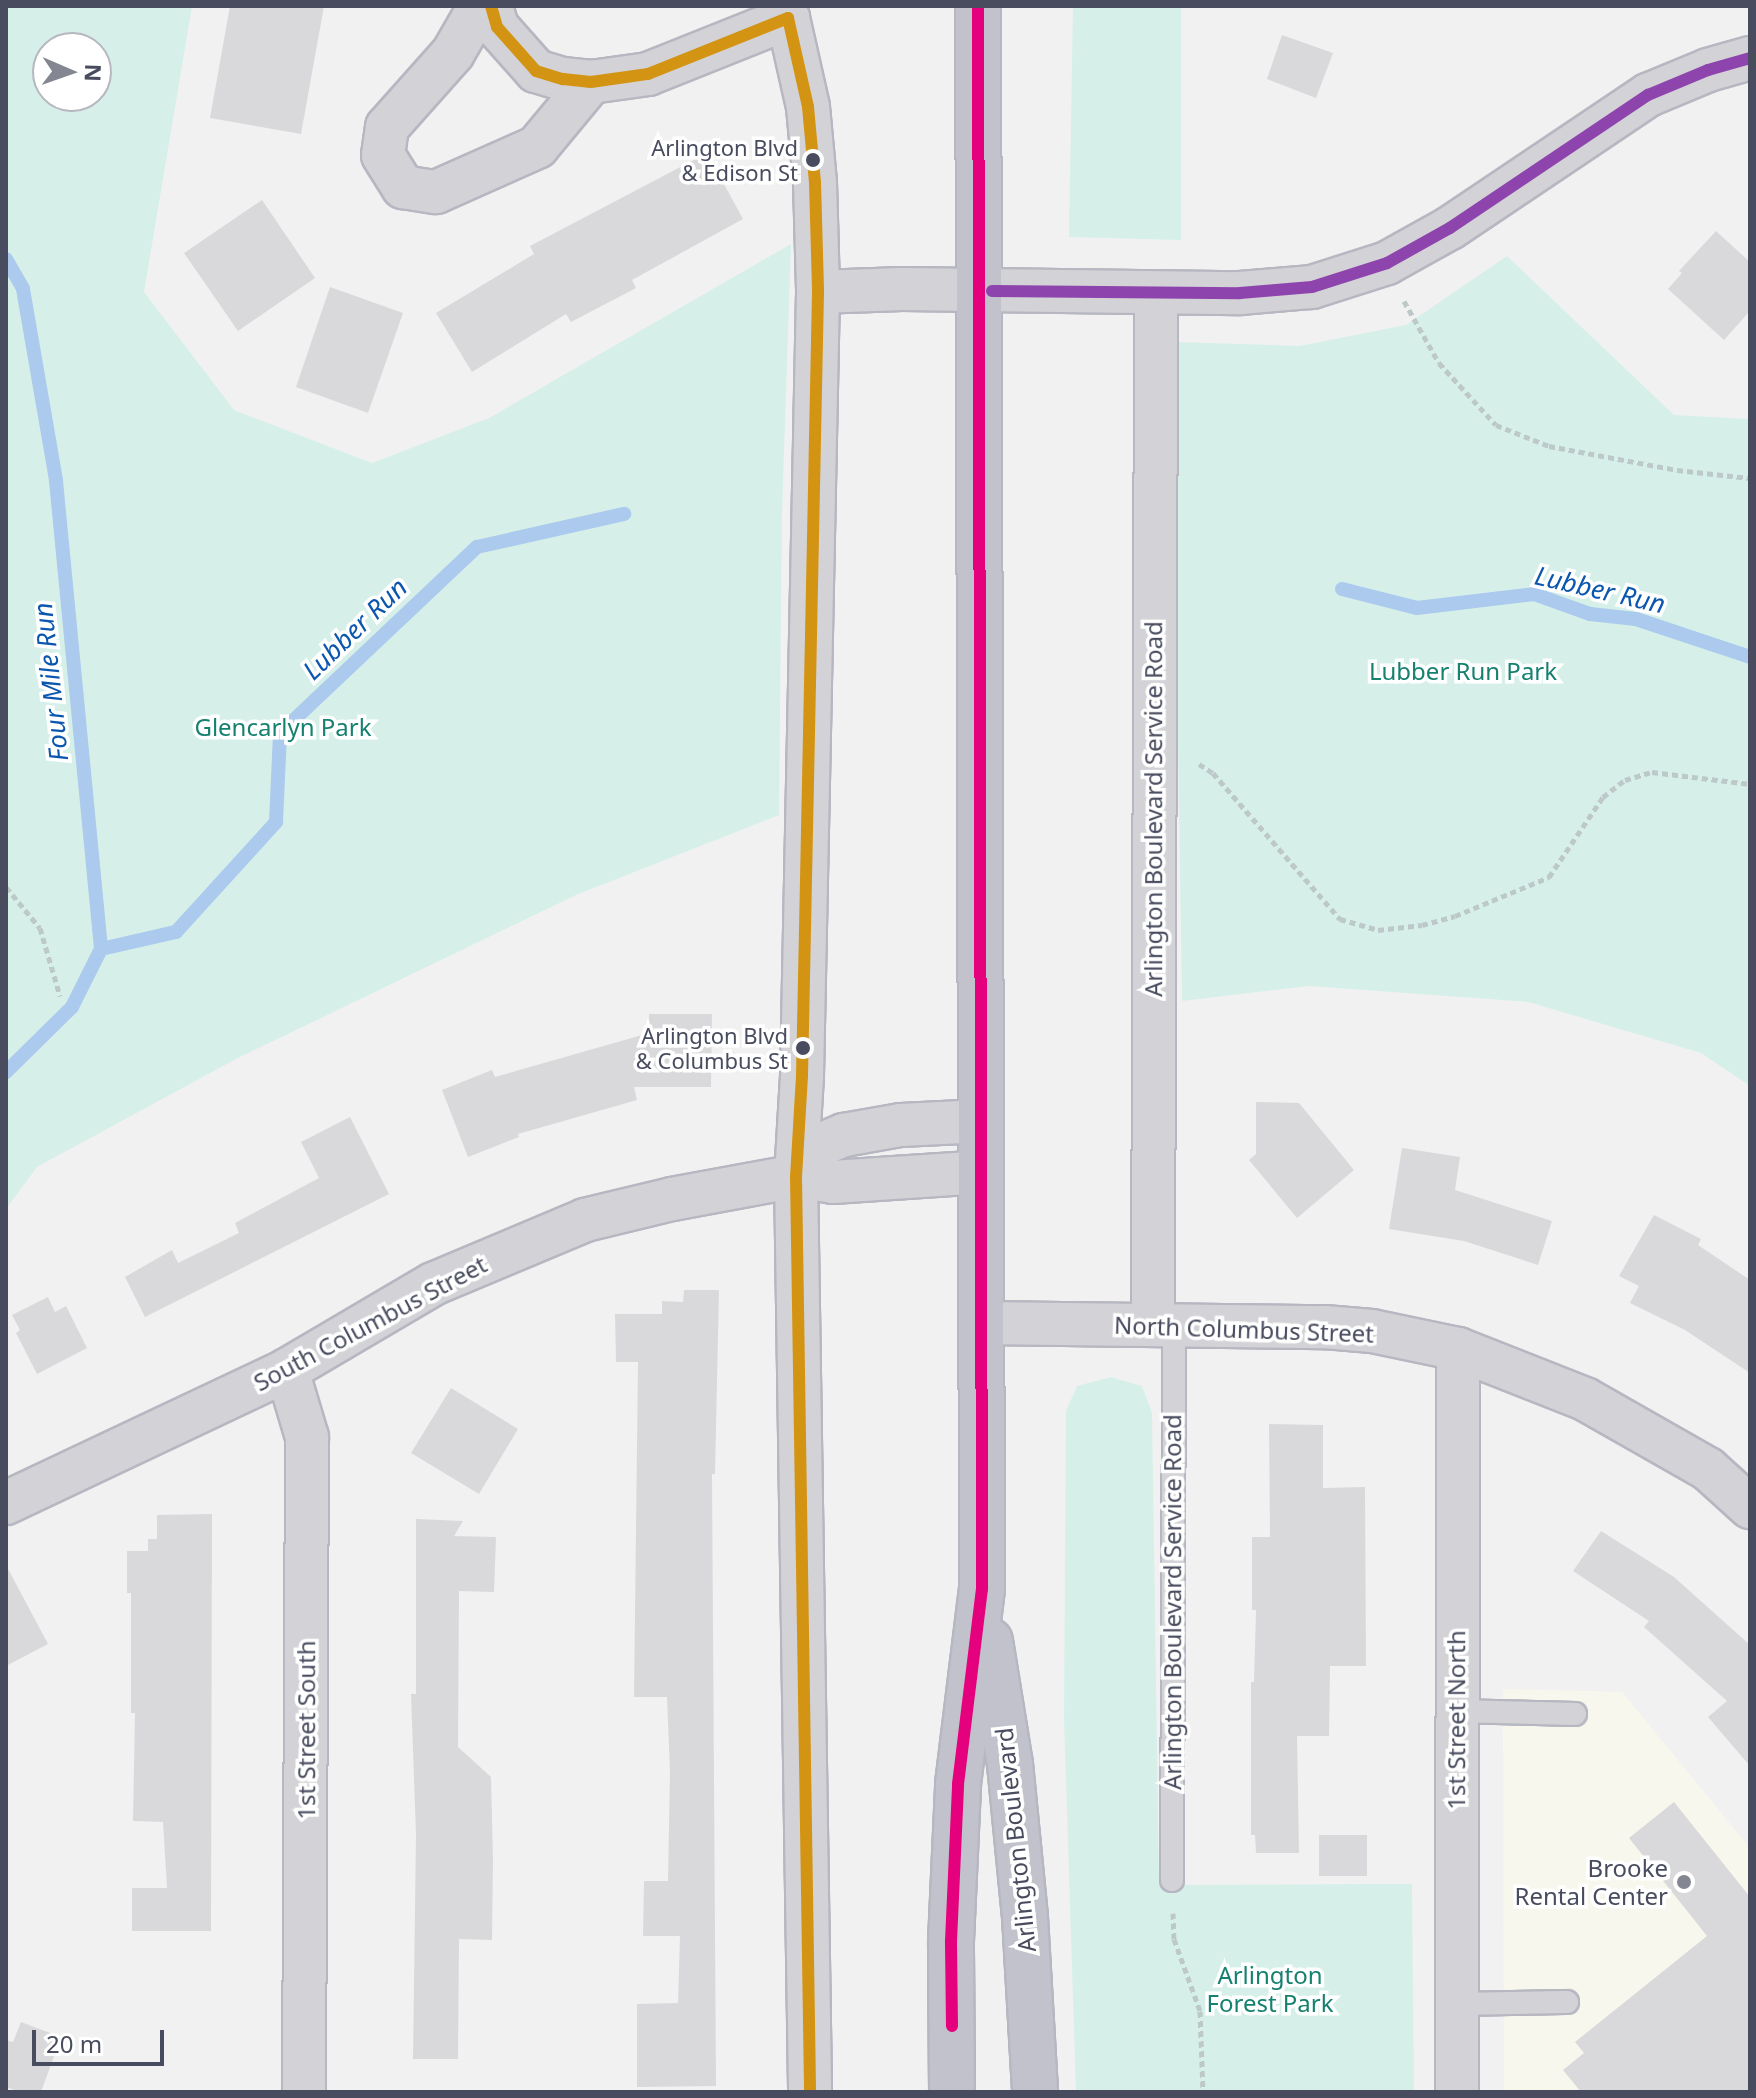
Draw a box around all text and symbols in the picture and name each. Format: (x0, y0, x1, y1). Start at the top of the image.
north arrow (32, 32, 112, 112)
text: N (79, 63, 109, 82)
place label: Arlington Blvd & Edison St (651, 134, 798, 186)
marker: Arlington Blvd & Edison St (805, 152, 821, 168)
water label: Lubber Run (1532, 560, 1668, 620)
water label: Lubber Run (296, 572, 414, 686)
water label: Four Mile Run (27, 601, 75, 763)
street label: Arlington Boulevard Service Road (1139, 621, 1167, 997)
park label: Lubber Run Park (1369, 657, 1557, 685)
park label: Glencarlyn Park (194, 713, 372, 741)
place label: Arlington Blvd & Columbus St (636, 1022, 788, 1074)
marker: Arlington Blvd & Columbus St (795, 1040, 811, 1056)
street label: South Columbus Street (249, 1249, 491, 1397)
street label: North Columbus Street (1114, 1310, 1374, 1348)
street label: Arlington Boulevard Service Road (1158, 1414, 1186, 1790)
street label: 1st Street North (1442, 1630, 1470, 1810)
street label: 1st Street South (292, 1640, 320, 1820)
street label: Arlington Boulevard (989, 1726, 1041, 1954)
place label: Brooke Rental Center (1514, 1854, 1668, 1910)
marker: Brooke Rental Center (1675, 1873, 1693, 1891)
park label: Arlington Forest Park (1206, 1961, 1334, 2017)
scale bar (36, 2014, 168, 2064)
text: 20 m (46, 2027, 102, 2060)

